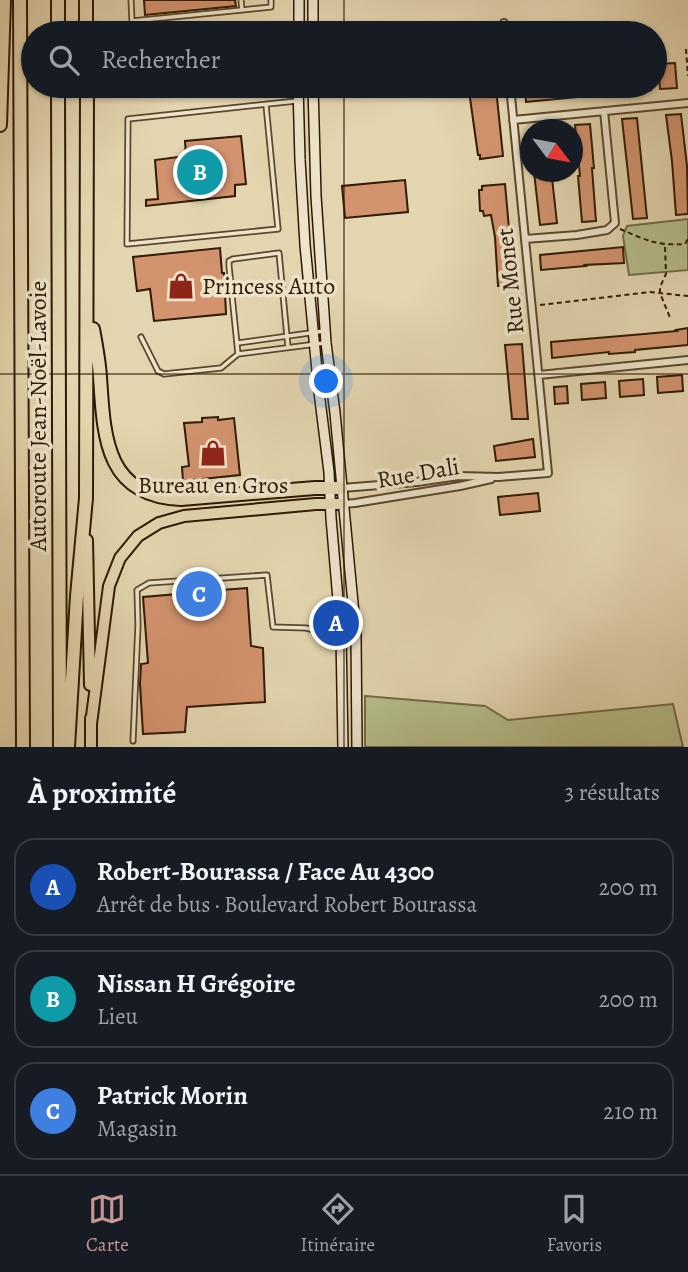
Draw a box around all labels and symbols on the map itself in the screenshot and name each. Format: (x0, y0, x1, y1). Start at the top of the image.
north arrow (520, 119, 583, 182)
pin: B (177, 146, 223, 198)
street label: Rue Monet (489, 227, 531, 335)
place label: Princess Auto (202, 270, 335, 302)
shop icon: Princess Auto (166, 271, 196, 301)
street label: Autoroute Jean-Noël-Lavoie (22, 281, 54, 552)
your location (309, 364, 343, 398)
shop icon: Bureau en Gros (198, 438, 228, 468)
street label: Rue Dali (374, 450, 462, 496)
place label: Bureau en Gros (138, 469, 288, 501)
pin: C (176, 568, 222, 620)
pin: A (313, 597, 359, 649)

